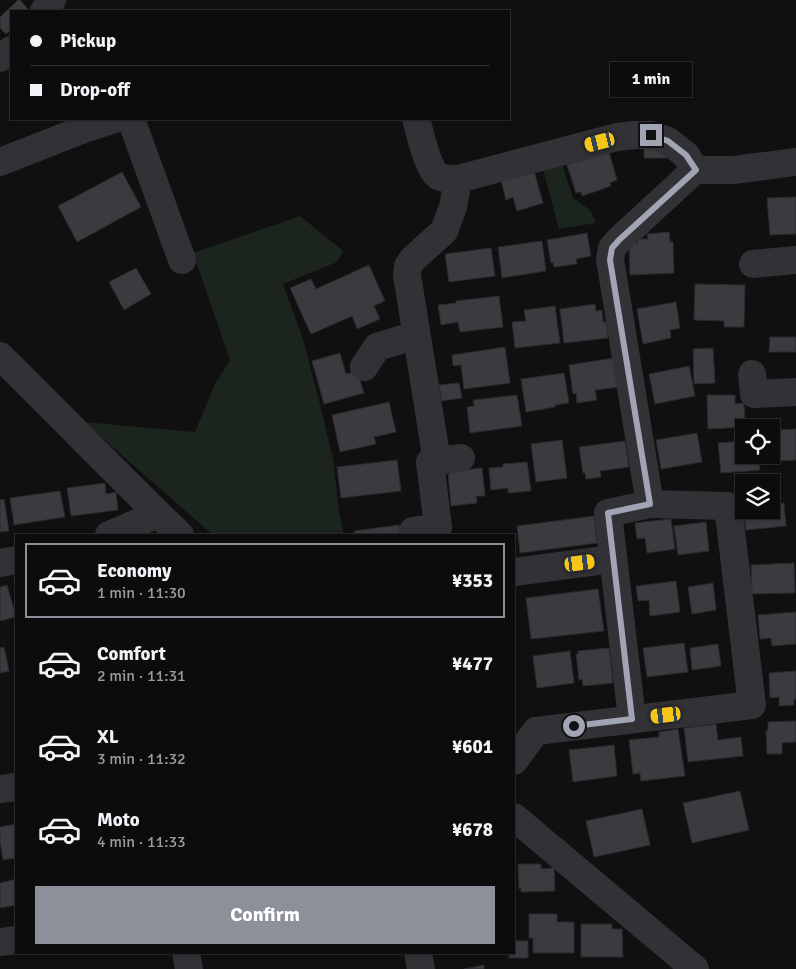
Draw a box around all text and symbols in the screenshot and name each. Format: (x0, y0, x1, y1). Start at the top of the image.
text: Pickup (60, 29, 116, 53)
callout: 1 min (610, 62, 692, 98)
text: 1 min (632, 69, 670, 89)
text: Drop-off (60, 78, 130, 102)
route end (640, 124, 662, 146)
car (583, 131, 616, 153)
map controls (735, 419, 780, 519)
button: locate (735, 419, 780, 464)
button: layers (735, 474, 780, 519)
car (564, 554, 595, 572)
icon: car (37, 558, 82, 603)
text: Economy (97, 559, 171, 583)
text: ¥353 (452, 569, 493, 593)
text: 1 min · 11:30 (97, 583, 186, 603)
icon: car (37, 641, 82, 686)
text: Comfort (97, 642, 166, 666)
text: ¥477 (452, 652, 493, 676)
text: 2 min · 11:31 (97, 666, 186, 686)
car (650, 706, 681, 724)
route start (563, 715, 585, 737)
icon: car (37, 724, 82, 769)
text: XL (97, 725, 119, 749)
text: ¥601 (452, 735, 493, 759)
text: 3 min · 11:32 (97, 749, 186, 769)
icon: car (37, 807, 82, 852)
text: Moto (97, 808, 140, 832)
text: ¥678 (452, 818, 493, 842)
text: 4 min · 11:33 (97, 832, 186, 852)
button: Confirm (35, 886, 495, 944)

